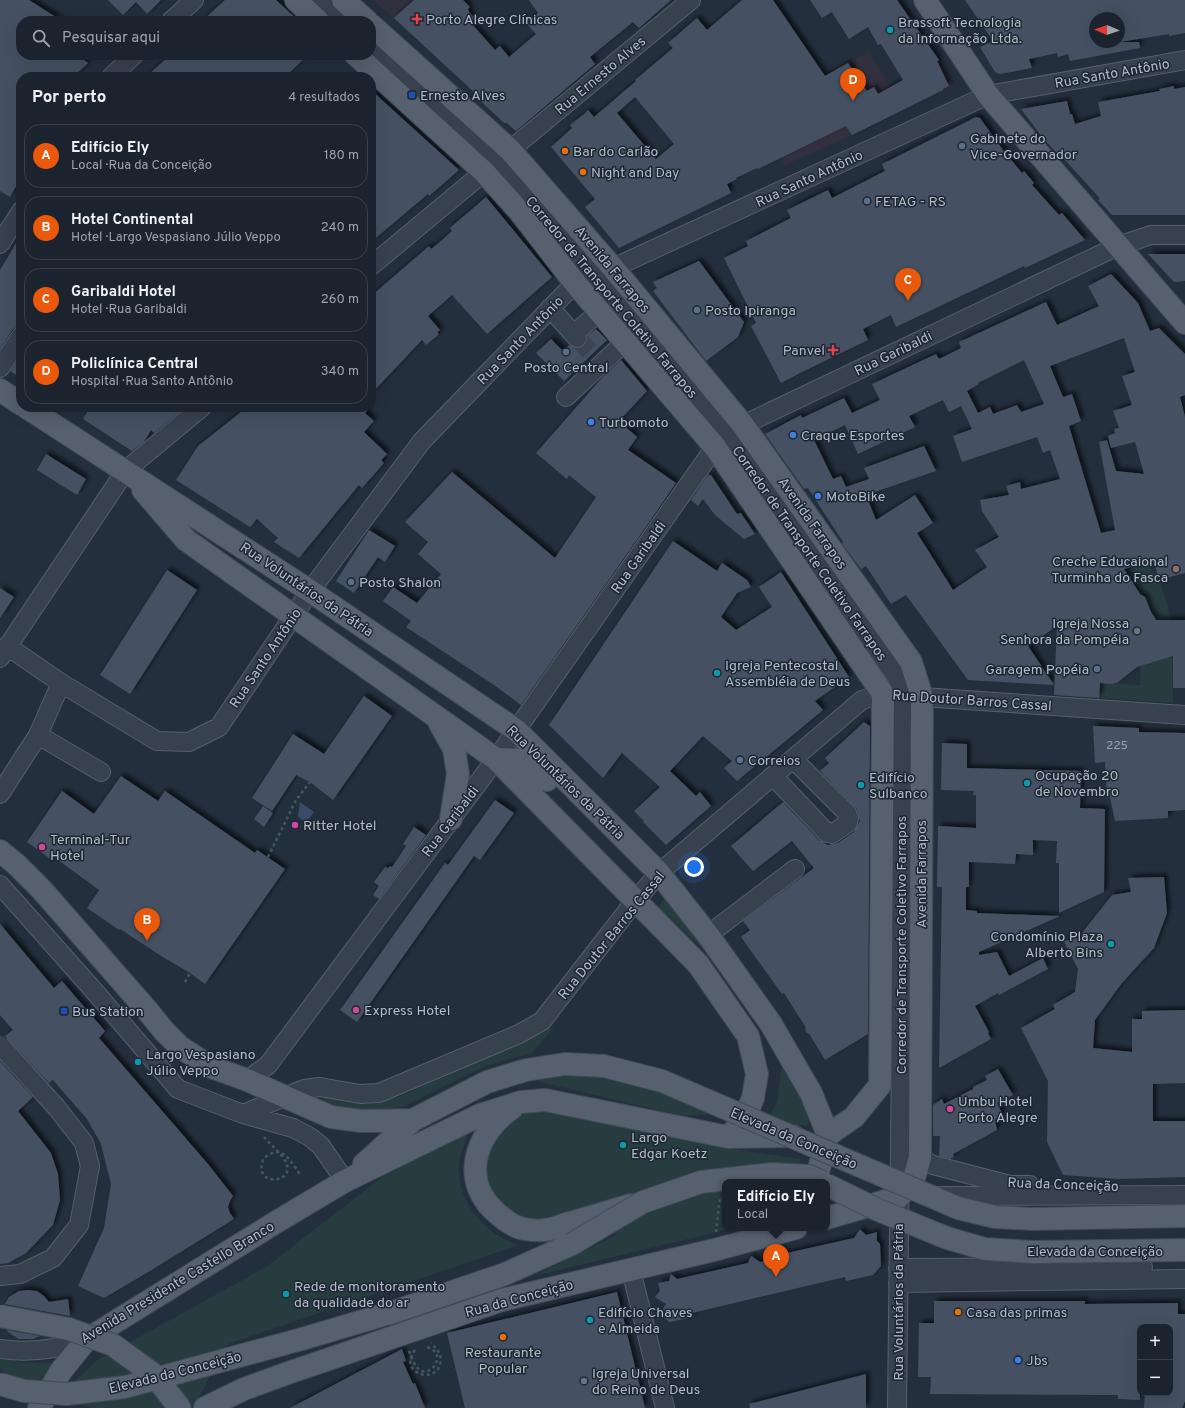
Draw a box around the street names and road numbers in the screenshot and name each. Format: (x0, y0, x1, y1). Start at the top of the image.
street label: Rua Ernesto Alves (552, 33, 650, 119)
street label: Rua Santo Antônio (1053, 56, 1171, 93)
street label: Rua Santo Antônio (753, 147, 866, 212)
street label: Corredor de Transporte Coletivo Farrapos (521, 193, 701, 403)
street label: Avenida Farrapos (571, 223, 653, 317)
street label: Rua Santo Antônio (474, 293, 568, 389)
street label: Rua Garibaldi (852, 328, 935, 380)
street label: Corredor de Transporte Coletivo Farrapos (728, 443, 890, 665)
street label: Avenida Farrapos (774, 475, 850, 573)
street label: Rua Garibaldi (608, 518, 670, 597)
street label: Rua Voluntários da Pátria (236, 539, 376, 641)
street label: Rua Santo Antônio (227, 606, 306, 712)
street label: Rua Doutor Barros Cassal (892, 687, 1052, 716)
street label: Rua Voluntários da Pátria (503, 722, 627, 844)
street label: Rua Garibaldi (419, 783, 483, 861)
street label: Corredor de Transporte Coletivo Farrapos (894, 816, 911, 1074)
street label: Avenida Farrapos (914, 820, 931, 928)
street label: Rua Doutor Barros Cassal (555, 869, 669, 1003)
street label: Elevada da Conceição (727, 1105, 860, 1174)
street label: Rua da Conceição (1007, 1175, 1119, 1196)
street label: Avenida Presidente Castello Branco (78, 1218, 278, 1348)
street label: Rua Voluntários da Pátria (891, 1224, 908, 1380)
street label: Elevada da Conceição (1027, 1244, 1163, 1261)
street label: Rua da Conceição (463, 1277, 576, 1322)
street label: Elevada da Conceição (107, 1349, 244, 1398)

